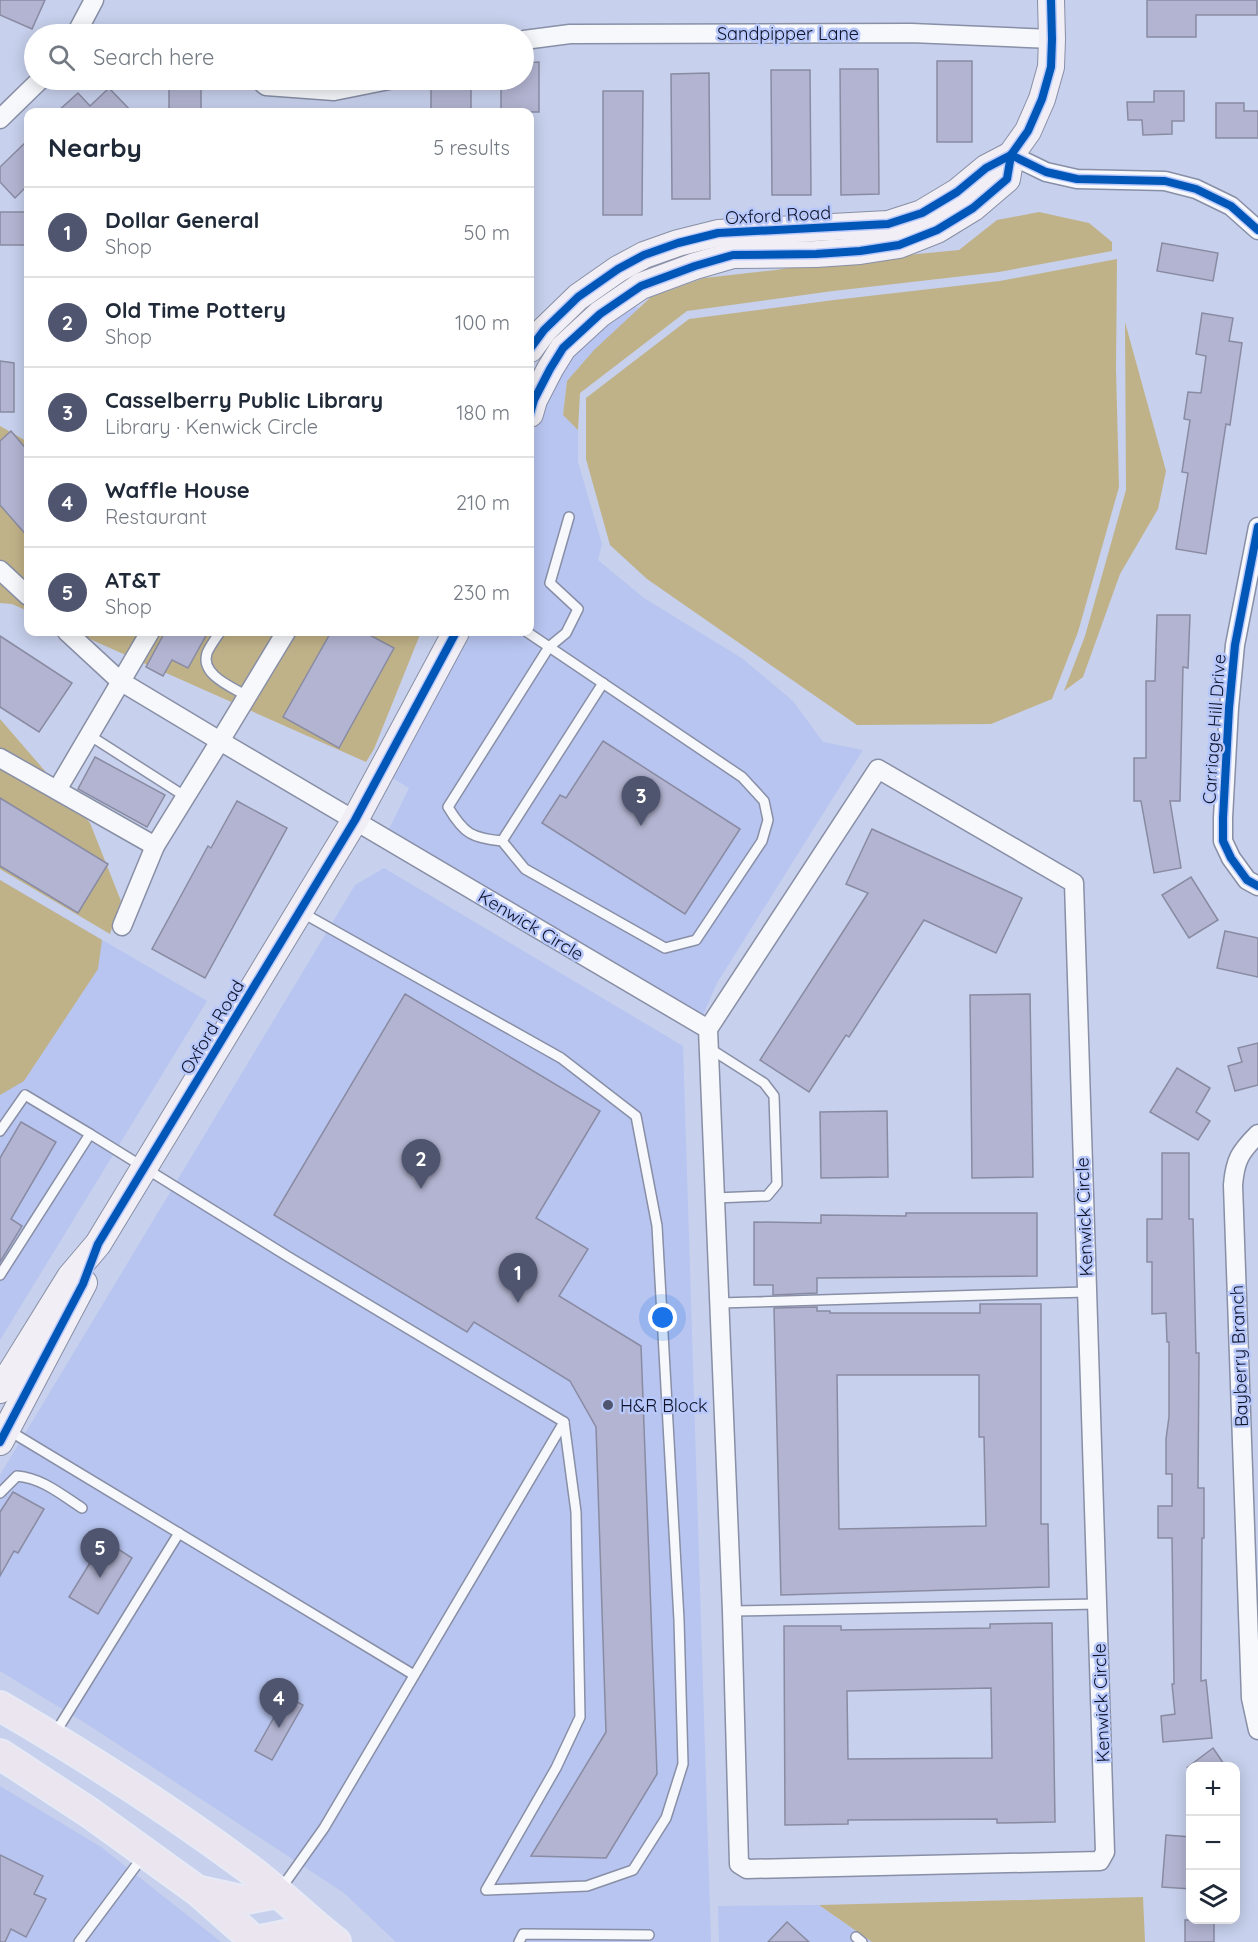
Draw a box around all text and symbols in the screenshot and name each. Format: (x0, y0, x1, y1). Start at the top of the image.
street label: Sandpipper Lane (717, 22, 859, 45)
search box (24, 24, 534, 90)
icon: search (45, 41, 78, 74)
text: Search here (93, 43, 214, 71)
text: Nearby (48, 131, 142, 164)
text: 5 results (433, 135, 510, 160)
street label: Oxford Road (724, 201, 832, 229)
text: Dollar General (105, 206, 259, 234)
text: 1 (64, 220, 71, 245)
text: 50 m (464, 220, 510, 245)
text: Shop (105, 234, 152, 259)
text: Old Time Pottery (105, 296, 286, 324)
text: 2 (62, 310, 73, 335)
text: 100 m (455, 310, 510, 335)
text: Shop (105, 324, 152, 349)
text: Casselberry Public Library (105, 386, 383, 414)
text: 3 (62, 400, 73, 425)
text: 180 m (456, 400, 510, 425)
text: Library · Kenwick Circle (105, 414, 318, 439)
text: Waffle House (105, 476, 250, 504)
text: 4 (62, 490, 73, 515)
text: 210 m (456, 490, 510, 515)
text: Restaurant (105, 504, 207, 529)
text: AT&T (105, 566, 161, 594)
text: 5 (62, 580, 73, 605)
text: 230 m (453, 580, 510, 605)
text: Shop (105, 594, 152, 619)
street label: Carriage Hill Drive (1197, 653, 1231, 805)
pin: 3 (622, 776, 660, 826)
street label: Kenwick Circle (474, 884, 588, 966)
street label: Oxford Road (175, 976, 249, 1078)
pin: 2 (402, 1140, 440, 1189)
street label: Kenwick Circle (1070, 1157, 1098, 1277)
pin: 1 (498, 1254, 538, 1303)
street label: Bayberry Branch (1225, 1285, 1253, 1427)
your location (648, 1303, 677, 1332)
place label: H&R Block (620, 1394, 708, 1417)
marker: H&R Block (601, 1398, 615, 1412)
pin: 5 (80, 1528, 120, 1578)
street label: Kenwick Circle (1087, 1643, 1115, 1763)
pin: 4 (260, 1678, 298, 1728)
map controls (1186, 1762, 1240, 1924)
button: + (1186, 1762, 1240, 1816)
button: − (1186, 1816, 1240, 1870)
button: layers (1186, 1870, 1240, 1924)

